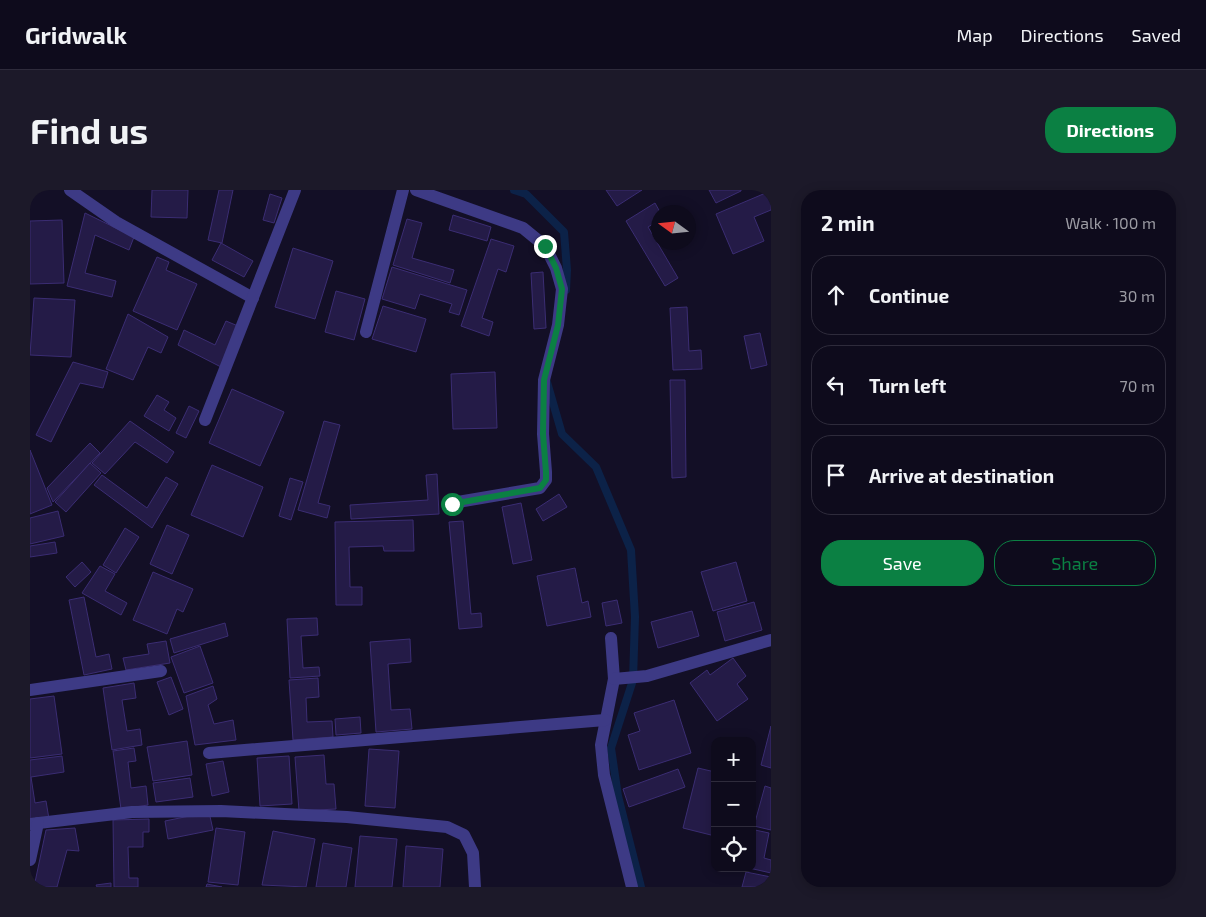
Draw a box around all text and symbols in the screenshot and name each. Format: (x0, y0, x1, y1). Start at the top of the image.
text: Gridwalk (25, 20, 127, 49)
text: Map (956, 24, 993, 46)
text: Directions (1021, 24, 1104, 46)
text: Saved (1132, 24, 1181, 46)
button: Directions (1045, 107, 1176, 153)
text: Find us (30, 109, 148, 151)
north arrow (651, 205, 696, 250)
text: 2 min (821, 210, 875, 235)
text: Walk · 100 m (1065, 213, 1156, 232)
route end (534, 235, 557, 258)
icon: ahead (822, 281, 850, 309)
text: Continue (869, 284, 949, 307)
text: 30 m (1119, 286, 1155, 305)
icon: left (822, 371, 850, 399)
text: Turn left (869, 374, 946, 397)
text: 70 m (1120, 376, 1155, 395)
icon: arrive (822, 461, 850, 489)
text: Arrive at destination (869, 464, 1054, 487)
route start (441, 493, 464, 516)
button: Save (821, 540, 984, 586)
button: Share (994, 540, 1156, 586)
map controls (711, 737, 756, 872)
button: + (711, 737, 756, 782)
button: − (711, 782, 756, 827)
button: locate (711, 827, 756, 872)

